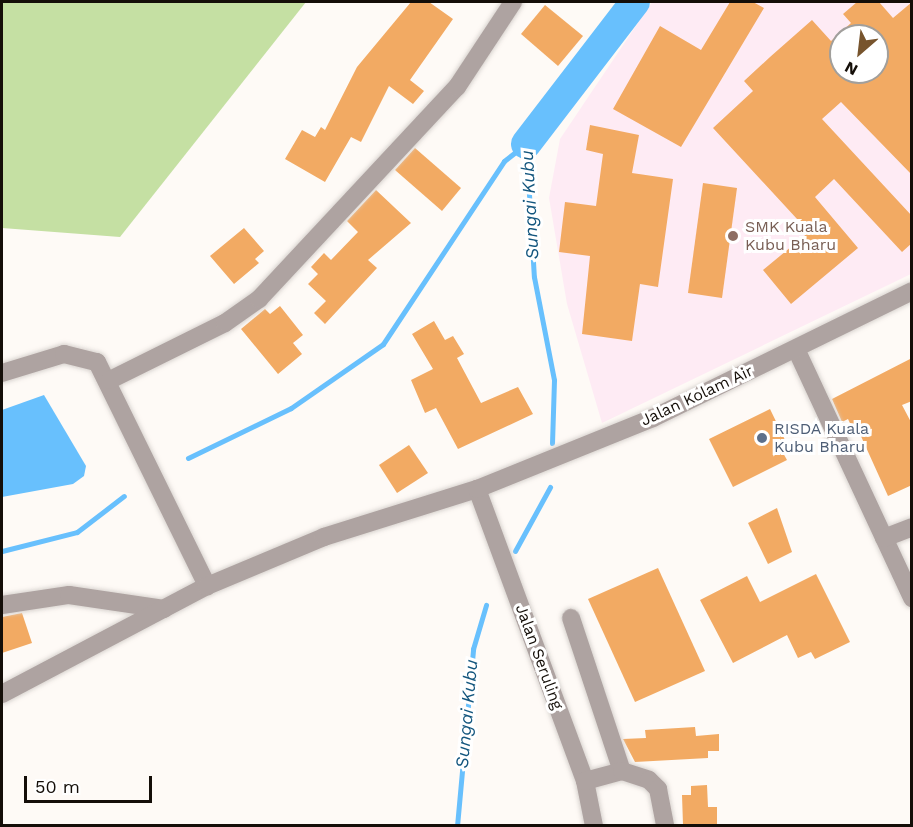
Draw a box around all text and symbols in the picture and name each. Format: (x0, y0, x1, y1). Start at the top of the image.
north arrow (829, 24, 889, 84)
text: N (842, 57, 861, 80)
water label: Sungai Kubu (516, 150, 544, 260)
place label: SMK Kuala Kubu Bharu (745, 217, 836, 255)
marker: SMK Kuala Kubu Bharu (726, 229, 740, 243)
street label: Jalan Kolam Air (637, 361, 757, 431)
place label: RISDA Kuala Kubu Bharu (774, 419, 870, 457)
marker: RISDA Kuala Kubu Bharu (755, 431, 769, 445)
street label: Jalan Seruling (511, 602, 567, 712)
water label: Sungai Kubu (451, 659, 483, 769)
scale bar (27, 764, 154, 802)
text: 50 m (35, 776, 80, 797)

